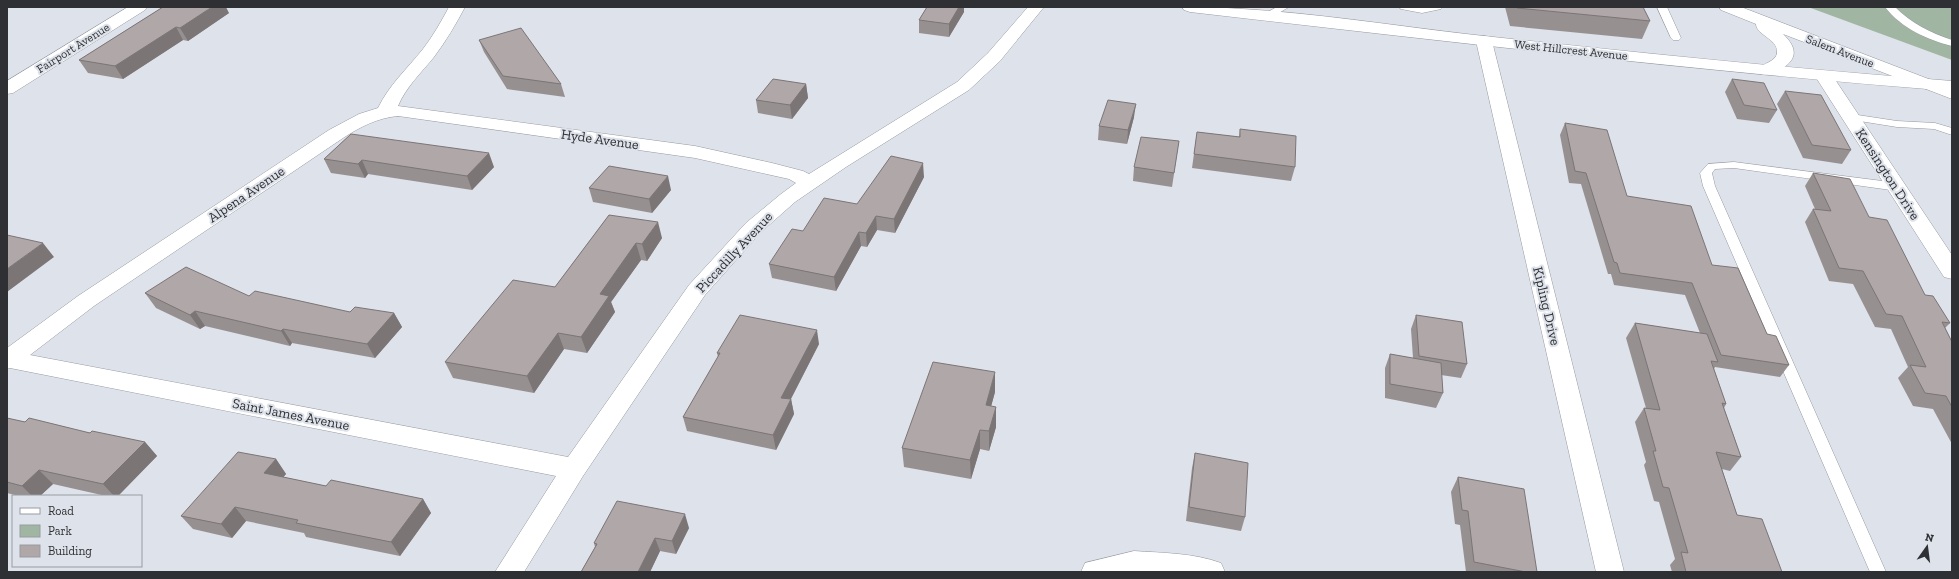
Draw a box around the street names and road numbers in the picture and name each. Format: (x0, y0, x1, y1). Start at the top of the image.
street label: Fairport Avenue (34, 20, 112, 76)
street label: Salem Avenue (1804, 32, 1876, 71)
street label: West Hillcrest Avenue (1514, 37, 1629, 63)
street label: Kensington Drive (1852, 125, 1924, 224)
street label: Hyde Avenue (560, 126, 640, 153)
street label: Alpena Avenue (205, 162, 288, 226)
street label: Piccadilly Avenue (693, 208, 776, 296)
street label: Kipling Drive (1529, 265, 1564, 347)
street label: Saint James Avenue (231, 395, 351, 434)

